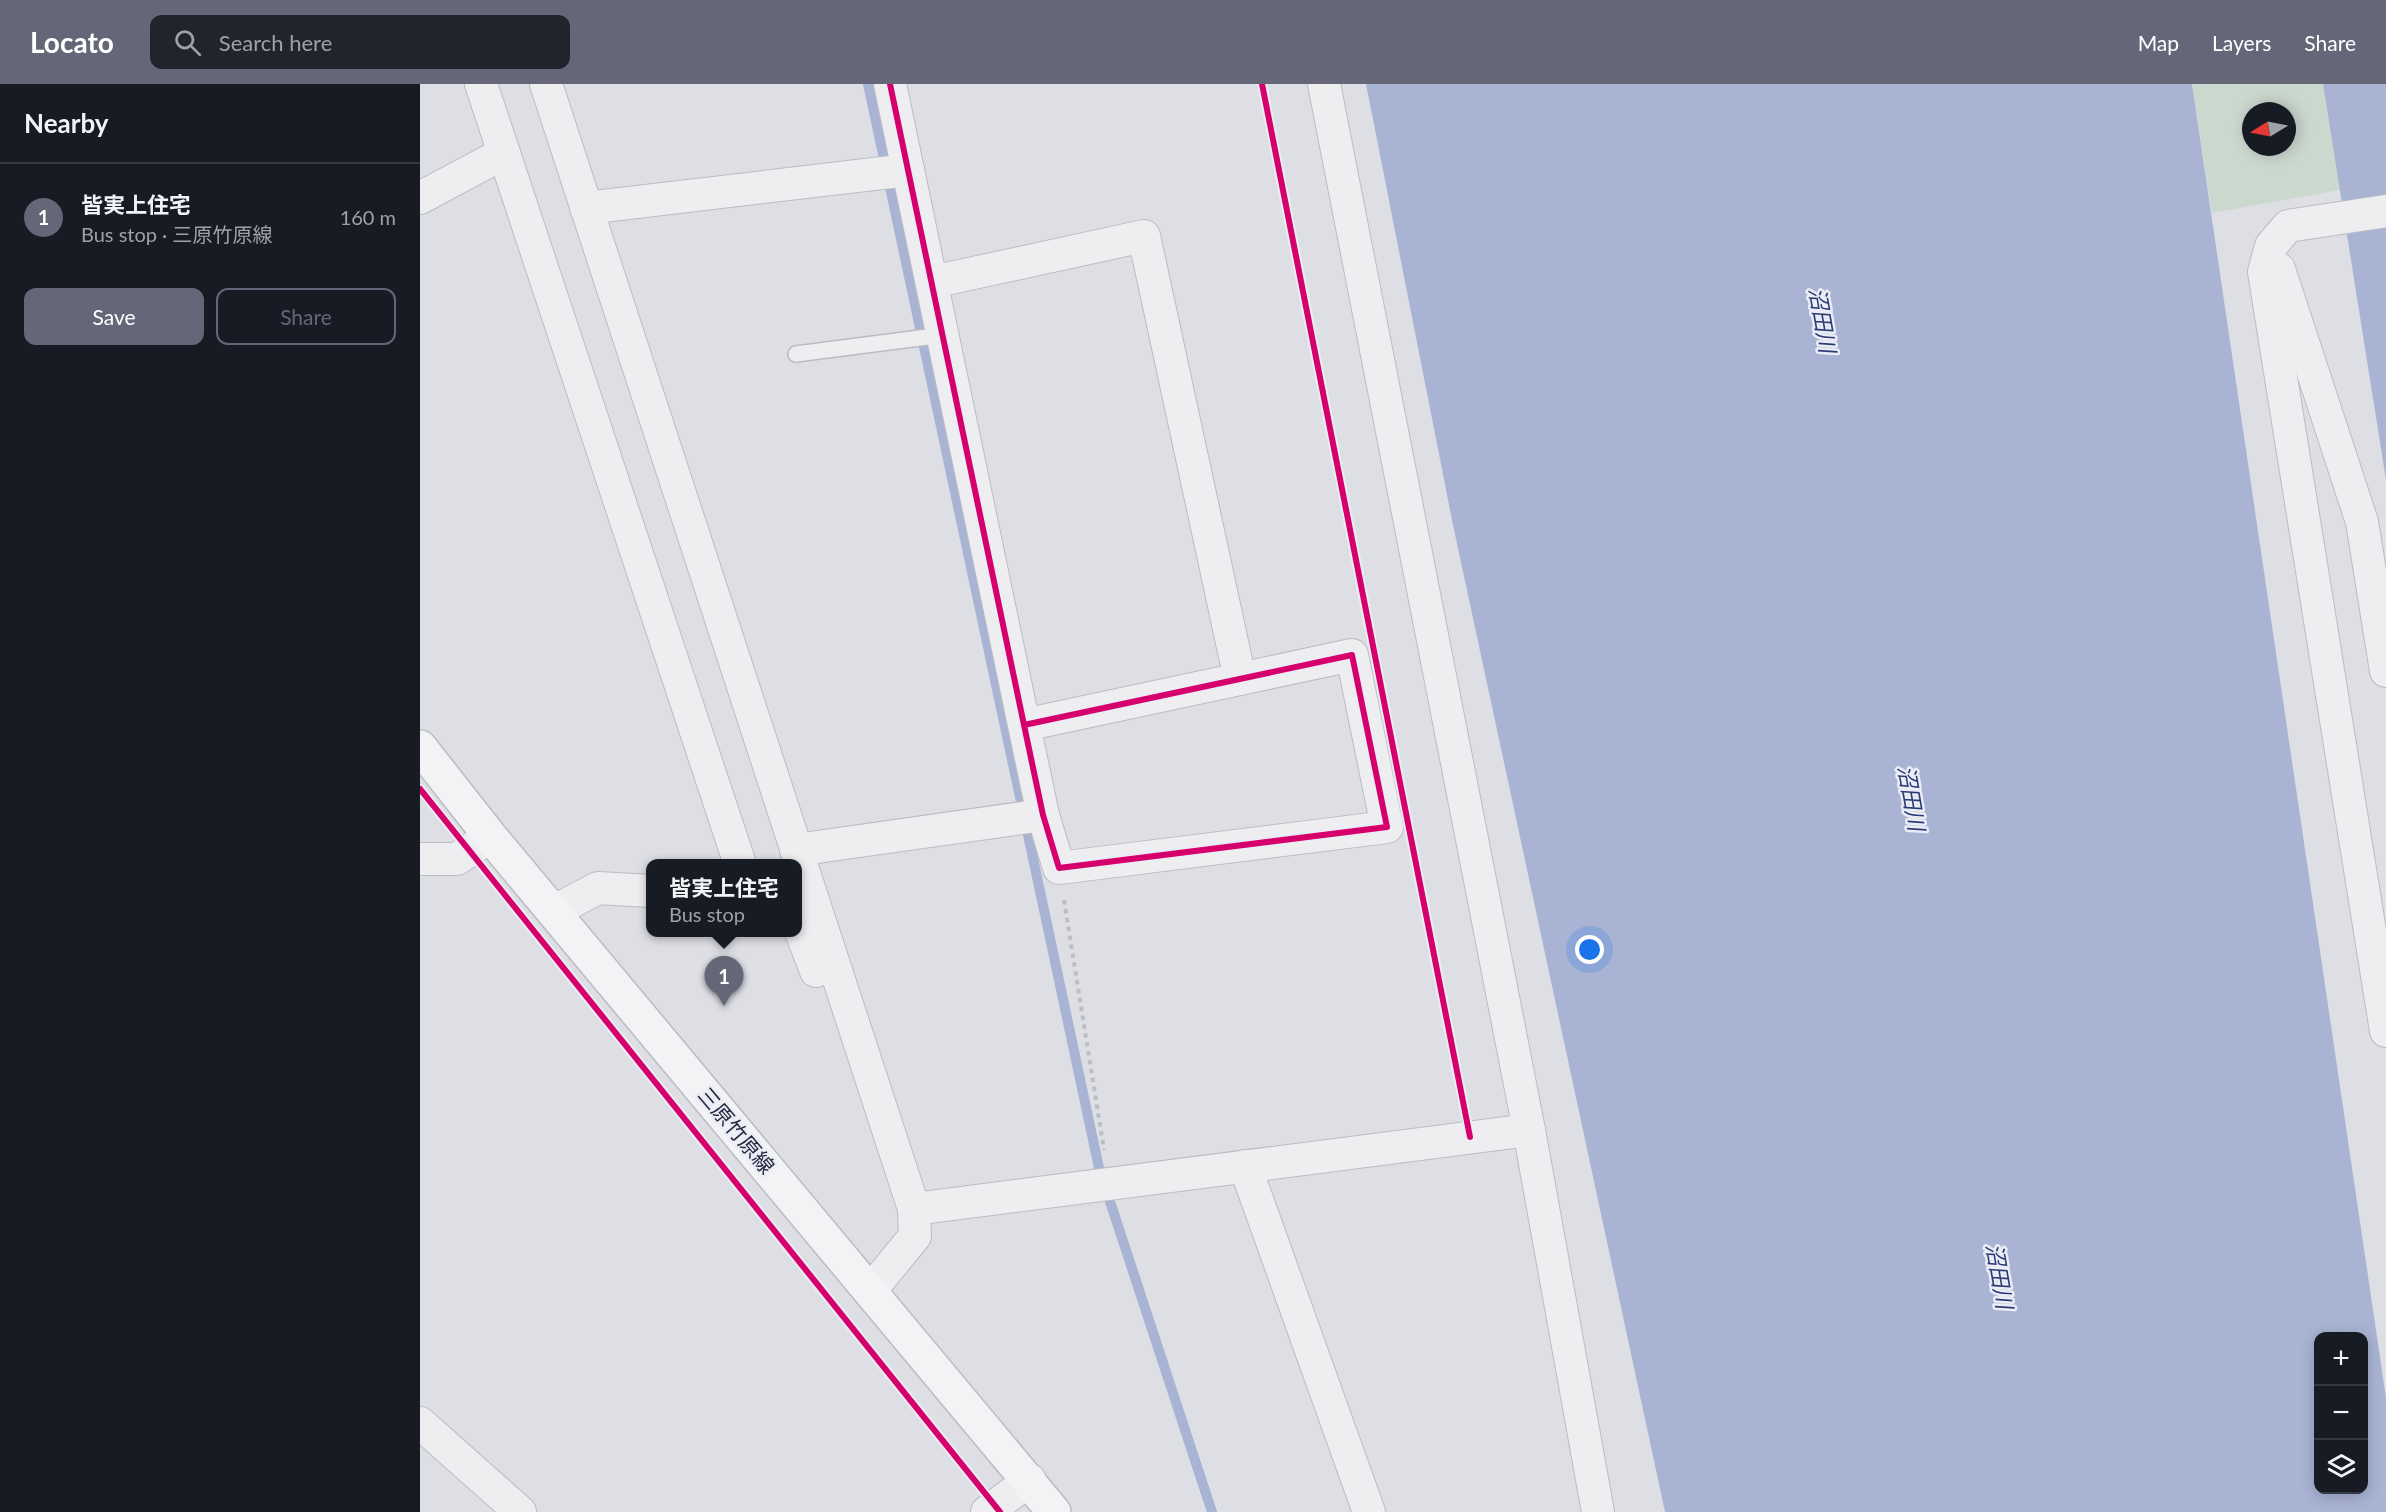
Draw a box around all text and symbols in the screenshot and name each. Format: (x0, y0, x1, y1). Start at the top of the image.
search box (150, 15, 570, 69)
text: Locato (30, 25, 114, 59)
icon: search (171, 26, 204, 59)
text: Search here (219, 29, 332, 56)
text: Map (2138, 30, 2179, 55)
text: Layers (2212, 30, 2271, 55)
text: Share (2304, 30, 2356, 55)
north arrow (2242, 102, 2296, 156)
text: Nearby (24, 107, 109, 139)
text: 皆実上住宅 (81, 191, 191, 218)
text: 1 (38, 205, 49, 229)
text: 160 m (340, 205, 396, 229)
text: Bus stop · 三原竹原線 (81, 222, 272, 246)
water label: 沼田川 (1804, 285, 1842, 357)
button: Save (24, 288, 204, 345)
button: Share (216, 288, 396, 345)
water label: 沼田川 (1893, 763, 1931, 835)
popup (646, 859, 802, 937)
text: 皆実上住宅 (669, 874, 779, 901)
text: Bus stop (669, 902, 745, 926)
your location (1575, 935, 1604, 964)
pin: 1 (704, 956, 744, 1006)
street label: 三原竹原線 (694, 1082, 780, 1178)
water label: 沼田川 (1981, 1241, 2019, 1313)
map controls (2314, 1332, 2368, 1494)
button: + (2314, 1332, 2368, 1386)
button: − (2314, 1386, 2368, 1440)
button: layers (2314, 1440, 2368, 1494)

